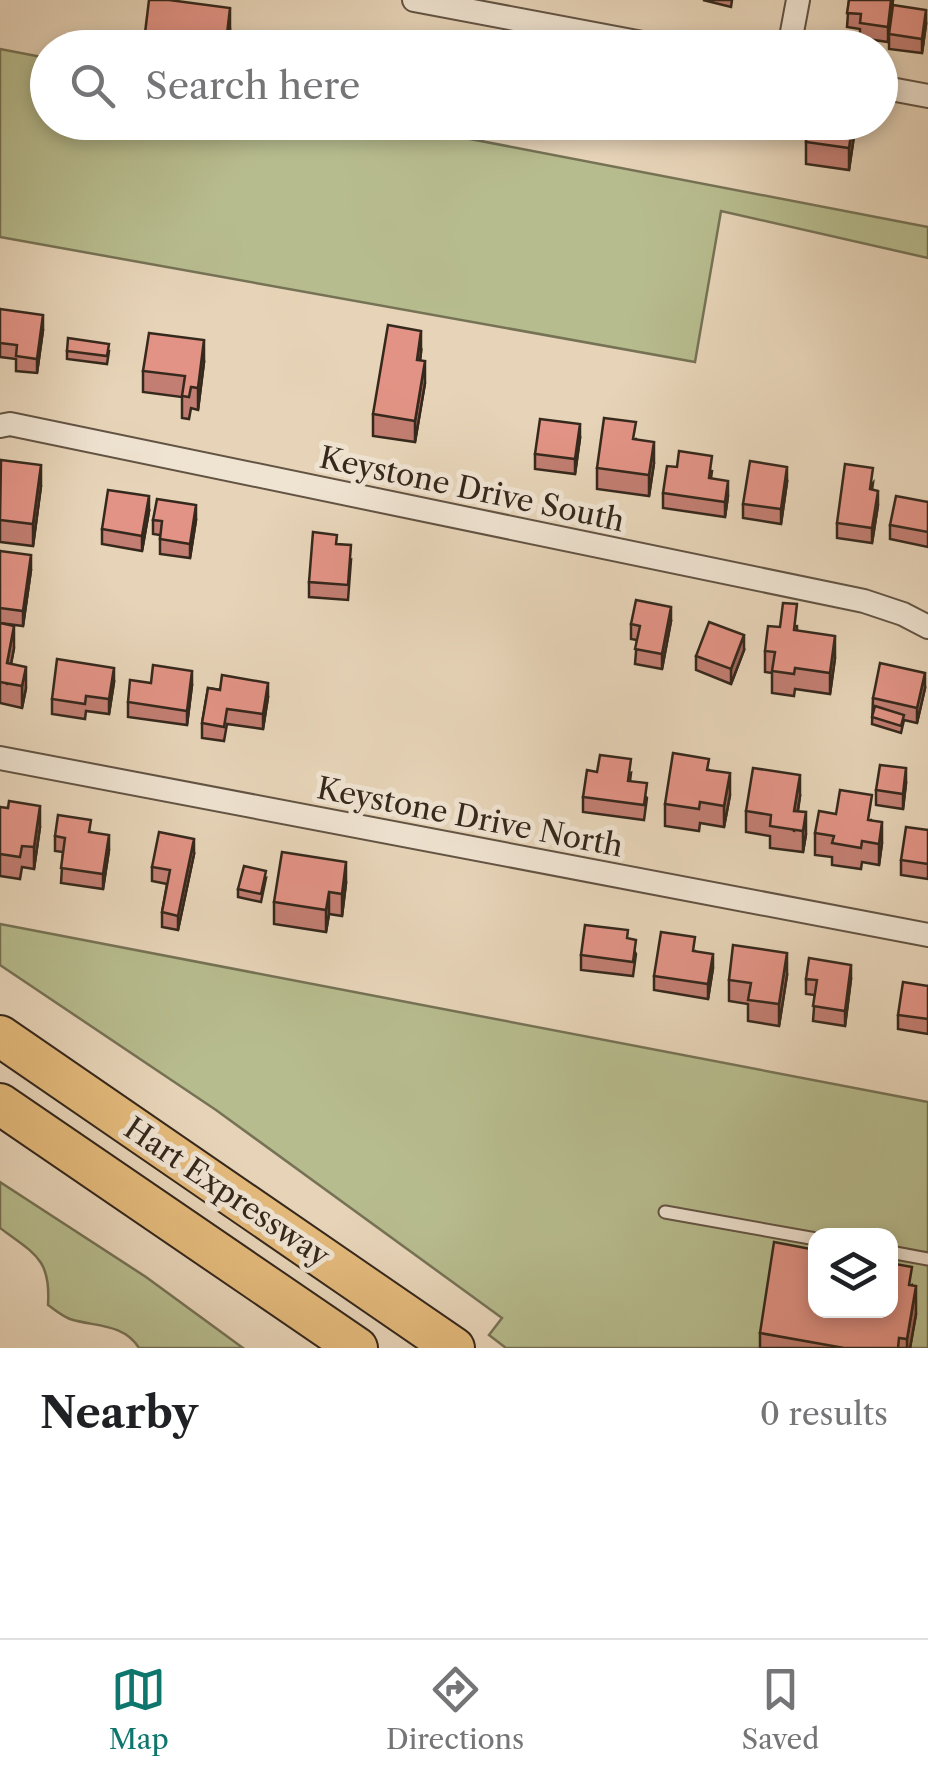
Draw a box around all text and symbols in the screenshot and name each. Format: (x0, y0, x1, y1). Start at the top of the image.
search box (30, 30, 898, 140)
icon: search (65, 58, 120, 113)
text: Search here (145, 62, 360, 109)
street label: Keystone Drive South (316, 439, 628, 539)
street label: Keystone Drive North (314, 769, 626, 865)
street label: Hart Expressway (117, 1110, 337, 1275)
map controls (808, 1228, 898, 1318)
button: layers (808, 1228, 898, 1318)
text: Nearby (40, 1387, 198, 1439)
text: 0 results (760, 1394, 888, 1433)
tab: Map (109, 1662, 169, 1756)
tab: Directions (386, 1662, 524, 1756)
tab: Saved (742, 1662, 819, 1756)

